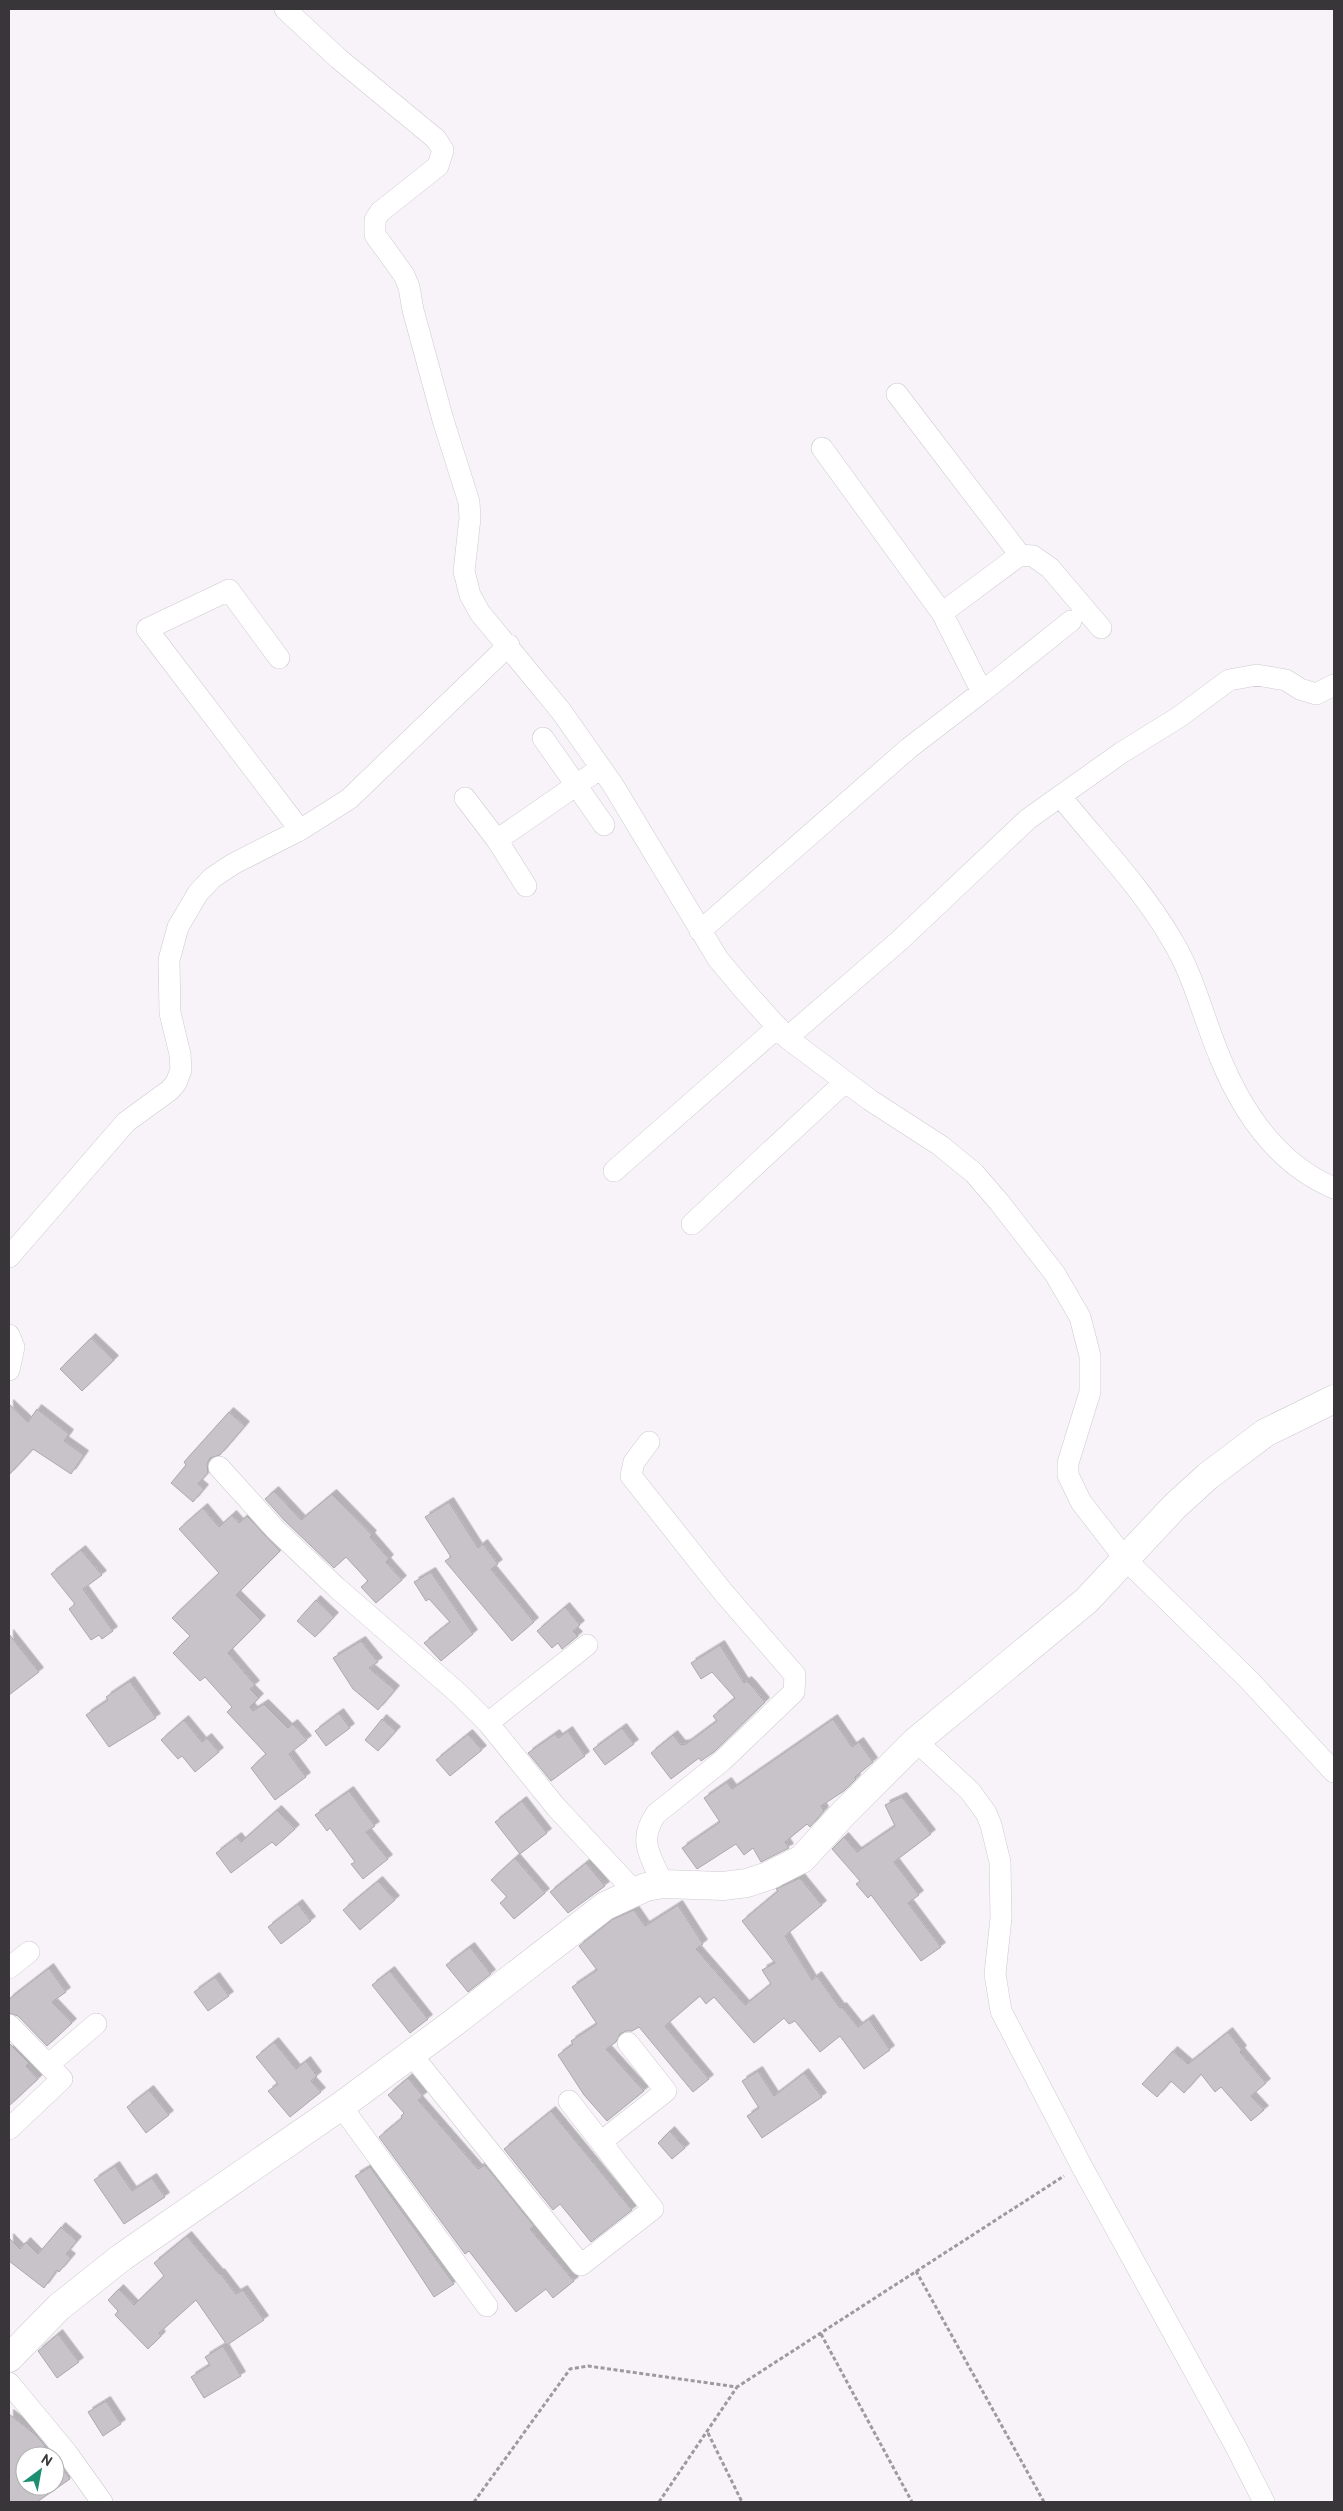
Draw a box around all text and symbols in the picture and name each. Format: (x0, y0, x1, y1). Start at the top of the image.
north arrow (15, 2446, 65, 2496)
text: N (37, 2451, 55, 2471)

